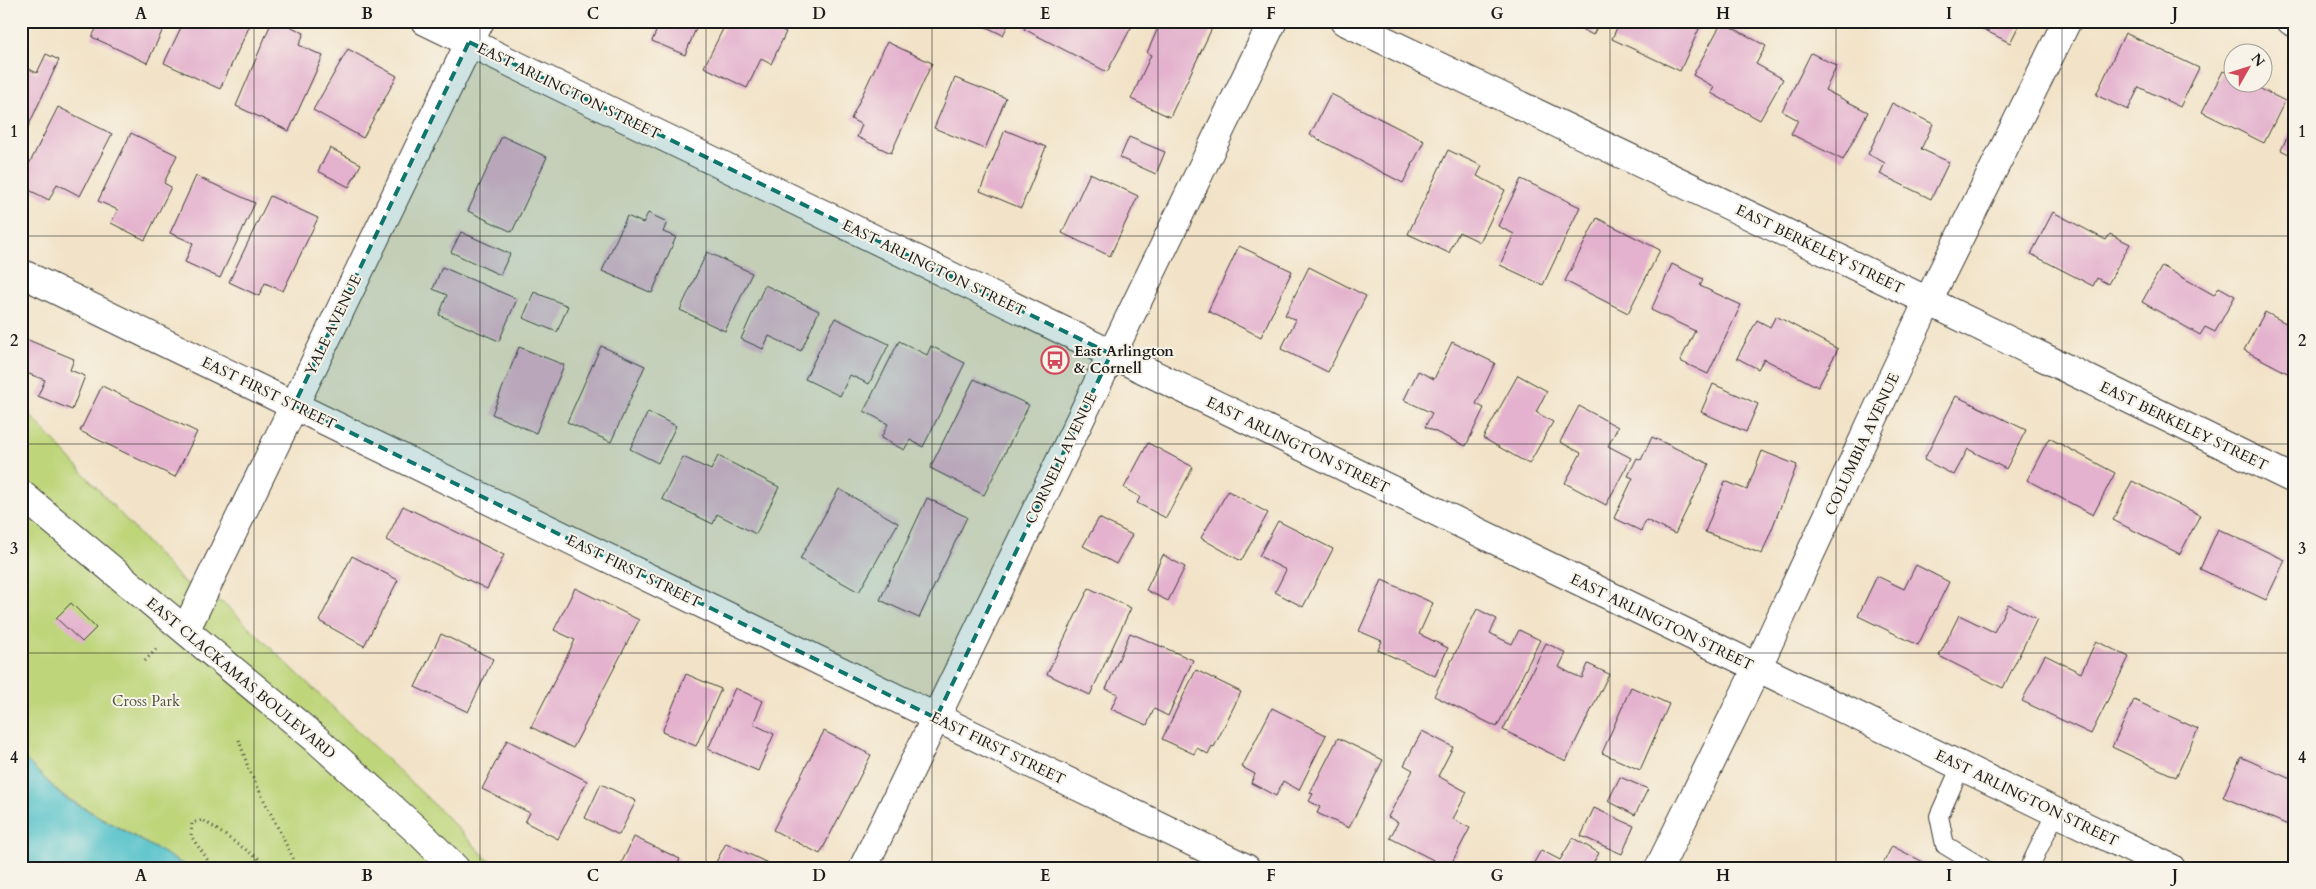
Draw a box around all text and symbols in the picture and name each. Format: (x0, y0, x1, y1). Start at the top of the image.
text: A (135, 3, 147, 25)
text: B (361, 3, 373, 25)
text: C (587, 3, 599, 25)
text: D (812, 3, 826, 25)
text: E (1040, 3, 1050, 25)
text: F (1266, 3, 1276, 25)
text: G (1490, 3, 1504, 25)
text: H (1716, 3, 1730, 25)
text: I (1946, 3, 1952, 25)
text: J (2170, 3, 2178, 25)
street label: EAST ARLINGTON STREET (474, 38, 664, 144)
north arrow (2224, 42, 2274, 92)
text: N (2247, 49, 2269, 71)
text: 1 (10, 121, 18, 143)
text: 1 (2298, 121, 2306, 143)
street label: EAST BERKELEY STREET (1733, 200, 1907, 298)
street label: EAST ARLINGTON STREET (839, 215, 1029, 321)
street label: YALE AVENUE (300, 271, 366, 379)
text: 2 (10, 330, 18, 352)
text: 2 (2298, 330, 2306, 352)
place label: East Arlington & Cornell (1074, 341, 1174, 378)
bus stop icon: East Arlington & Cornell (1040, 345, 1070, 375)
street label: EAST FIRST STREET (198, 352, 340, 434)
street label: COLUMBIA AVENUE (1820, 369, 1904, 519)
street label: EAST BERKELEY STREET (2097, 377, 2271, 475)
street label: CORNELL AVENUE (1020, 389, 1102, 527)
street label: EAST ARLINGTON STREET (1203, 392, 1393, 498)
street label: EAST FIRST STREET (563, 530, 705, 612)
text: 3 (10, 538, 18, 560)
text: 3 (2298, 538, 2306, 560)
street label: EAST ARLINGTON STREET (1567, 569, 1757, 675)
street label: EAST CLACKAMAS BOULEVARD (142, 593, 340, 763)
park label: Cross Park (112, 691, 180, 711)
street label: EAST FIRST STREET (927, 707, 1069, 789)
street label: EAST ARLINGTON STREET (1932, 745, 2122, 851)
text: 4 (10, 747, 18, 769)
text: 4 (2298, 747, 2306, 769)
text: A (135, 865, 147, 887)
text: B (361, 865, 373, 887)
text: C (587, 865, 599, 887)
text: D (812, 865, 826, 887)
text: E (1040, 865, 1050, 887)
text: F (1266, 865, 1276, 887)
text: G (1490, 865, 1504, 887)
text: H (1716, 865, 1730, 887)
text: I (1946, 865, 1952, 887)
text: J (2170, 865, 2178, 887)

